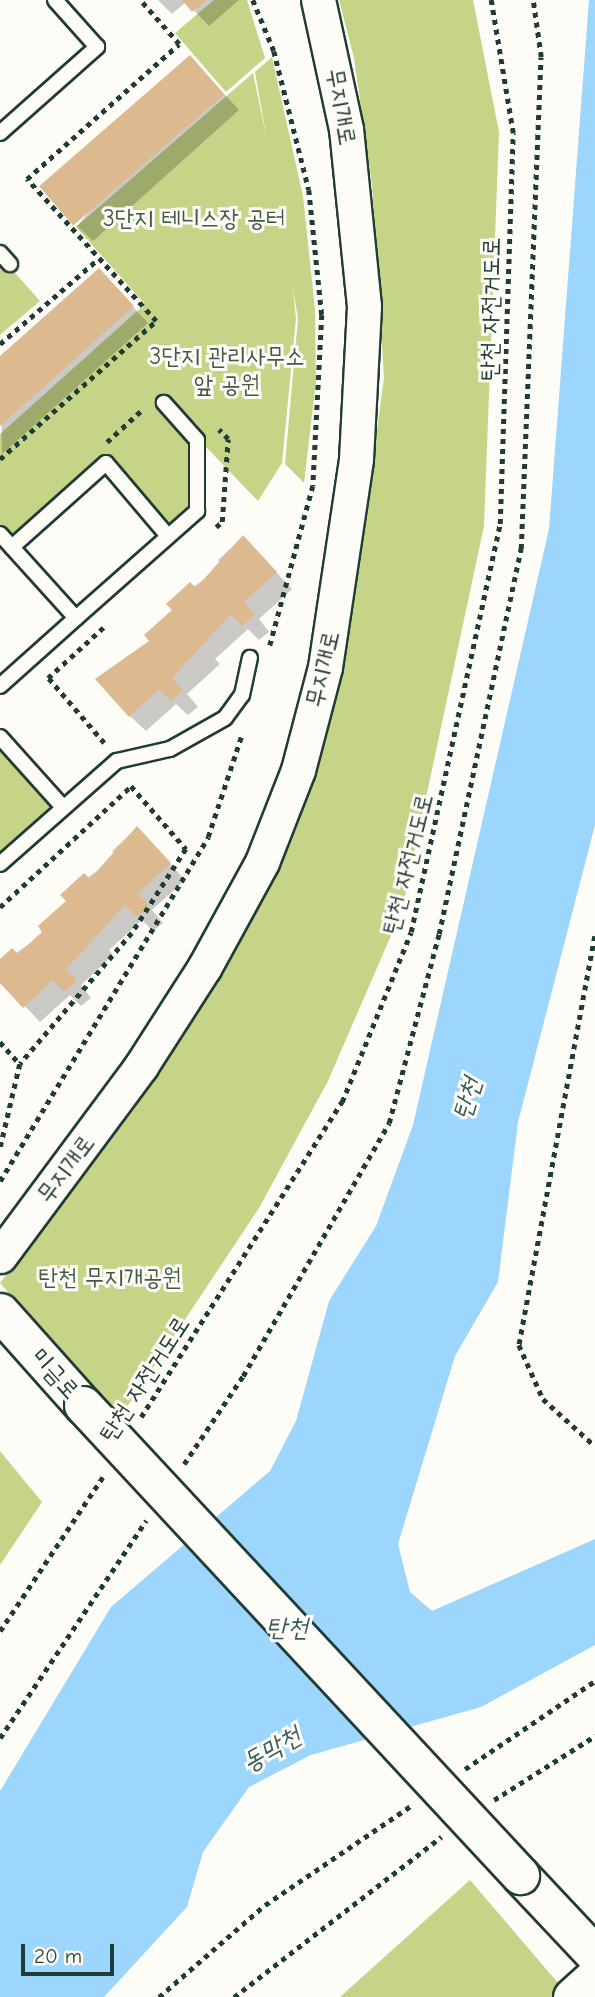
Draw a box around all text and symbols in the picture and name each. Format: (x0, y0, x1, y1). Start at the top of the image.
street label: 무지개로 (320, 66, 362, 148)
park label: 3단지 테니스장 공터 (103, 205, 285, 233)
street label: 탄천 자전거도로 (475, 237, 507, 381)
park label: 3단지 관리사무소 앞 공원 (149, 343, 305, 399)
street label: 무지개로 (300, 628, 346, 710)
street label: 탄천 자전거도로 (377, 791, 439, 937)
water label: 탄천 (447, 1074, 489, 1124)
street label: 무지개로 (31, 1129, 101, 1209)
park label: 탄천 무지개공원 (38, 1264, 182, 1292)
street label: 탄천 자전거도로 (94, 1311, 196, 1447)
street label: 미금로 (25, 1343, 85, 1405)
water label: 탄천 (266, 1613, 308, 1645)
water label: 동막천 (237, 1721, 307, 1779)
scale bar (24, 1930, 117, 1974)
text: 20 m (34, 1944, 82, 1968)

